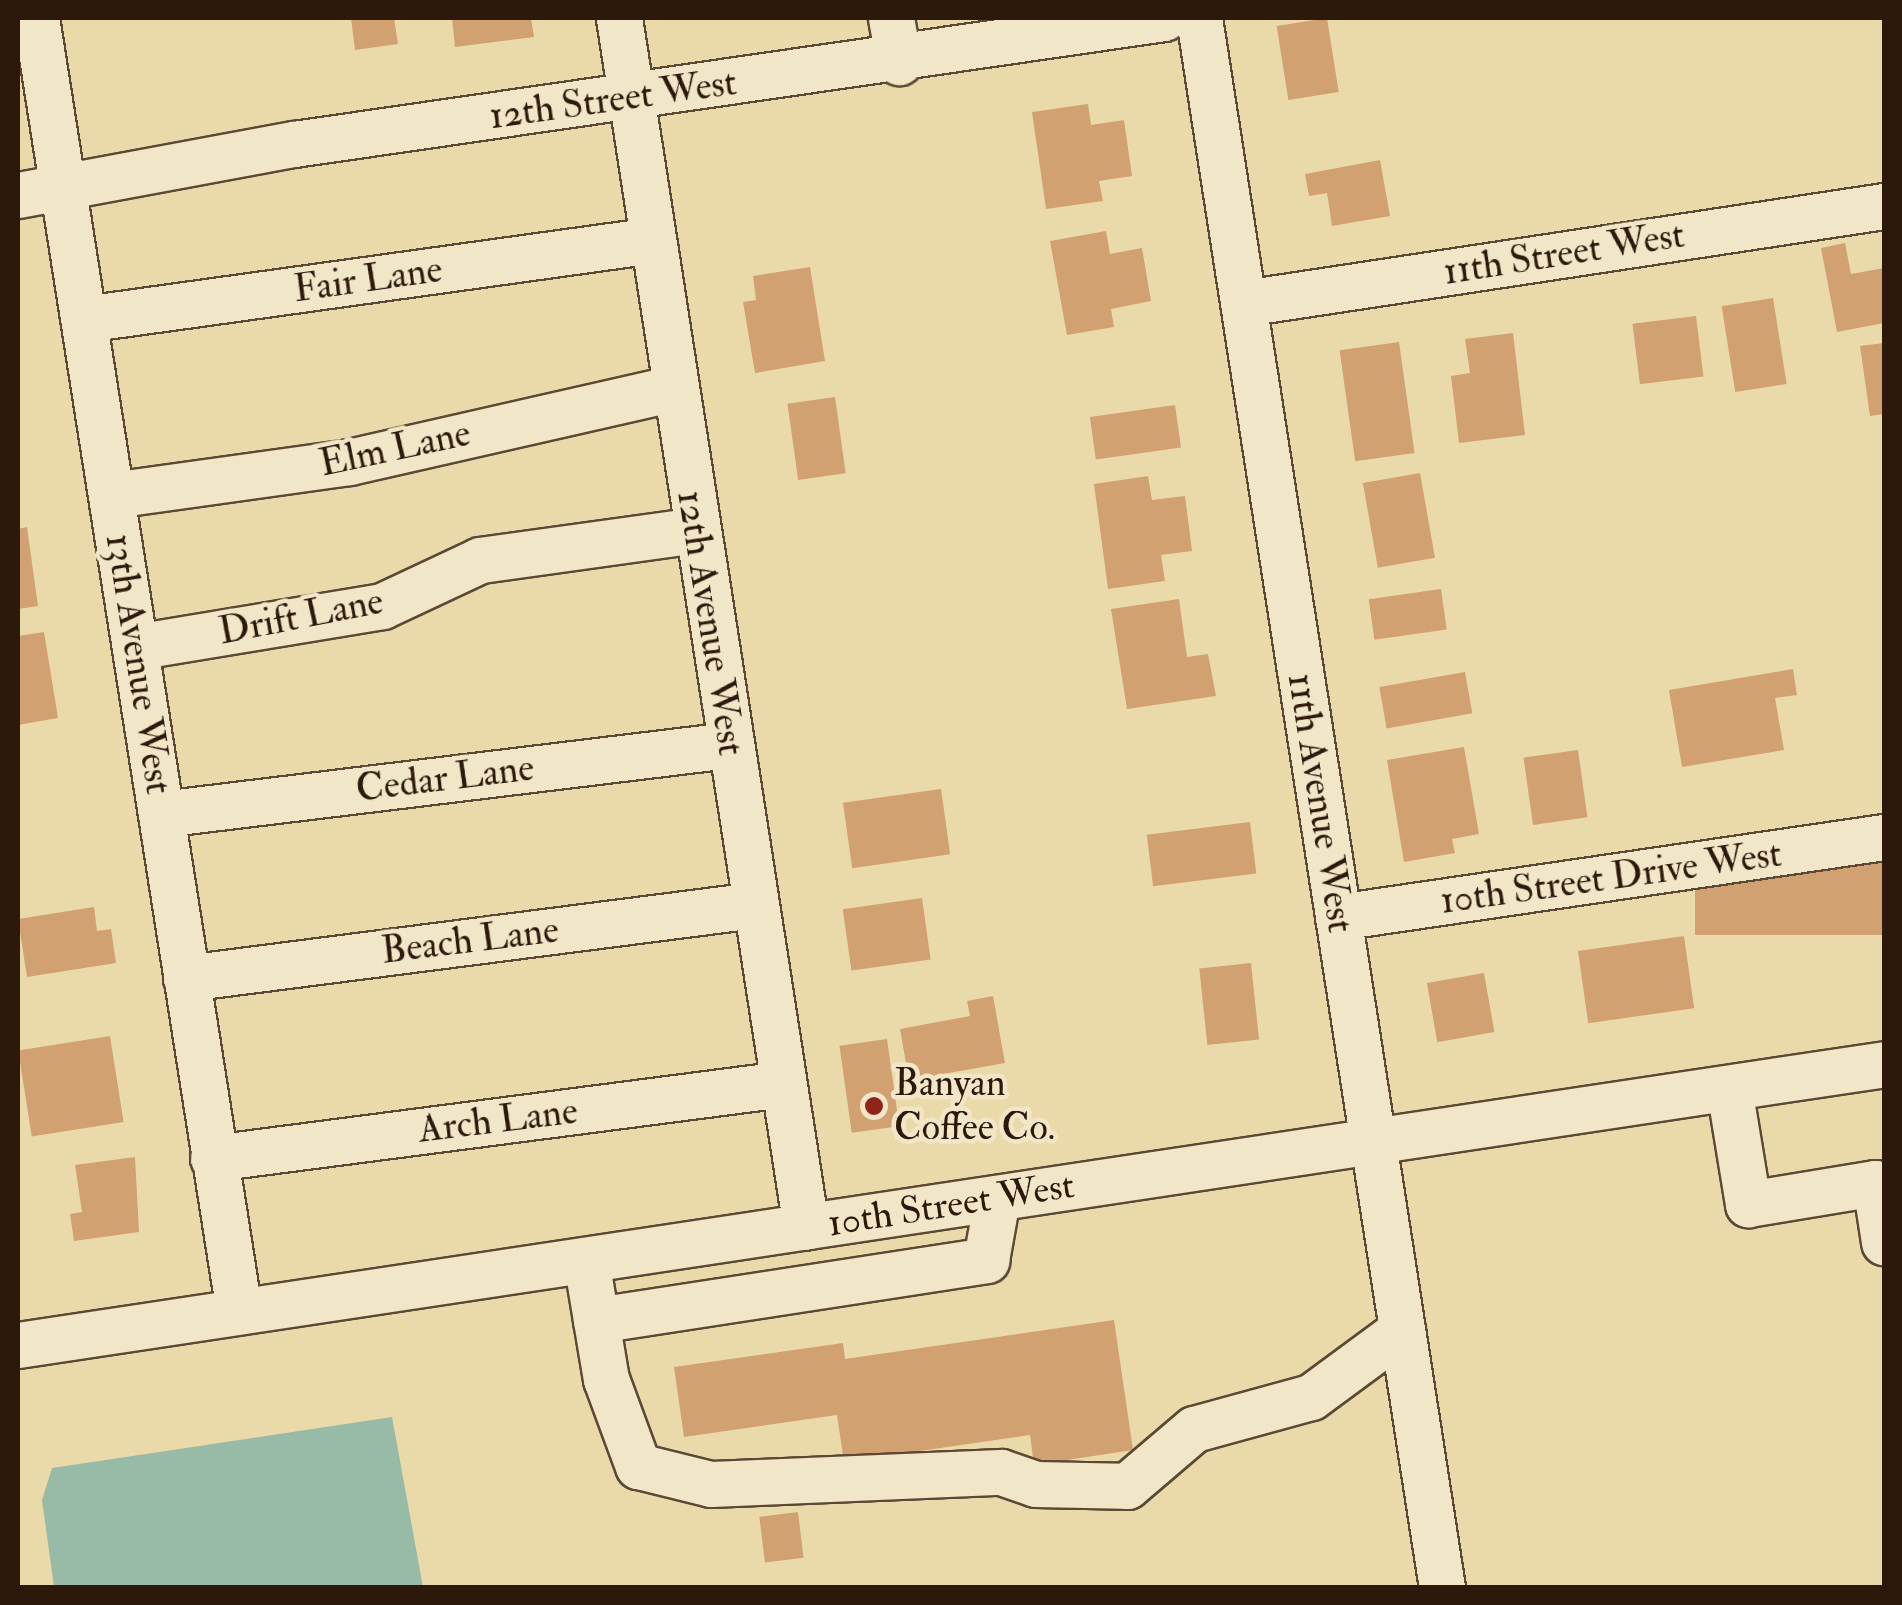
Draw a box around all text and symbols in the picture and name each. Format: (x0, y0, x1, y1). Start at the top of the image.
street label: 12th Street West (486, 60, 740, 140)
street label: 11th Street West (1440, 212, 1688, 296)
street label: Fair Lane (291, 247, 445, 313)
street label: Elm Lane (315, 411, 475, 487)
street label: 12th Avenue West (667, 487, 753, 759)
street label: 13th Avenue West (95, 531, 181, 797)
street label: Drift Lane (215, 579, 387, 655)
street label: 11th Avenue West (1277, 670, 1363, 936)
street label: Cedar Lane (353, 745, 537, 813)
street label: 10th Street Drive West (1437, 831, 1785, 925)
street label: Beach Lane (379, 908, 561, 974)
place label: Banyan Coffee Co. (894, 1061, 1055, 1150)
street label: Arch Lane (416, 1089, 580, 1153)
marker: Banyan Coffee Co. (863, 1095, 885, 1117)
street label: 10th Street West (824, 1163, 1078, 1247)

